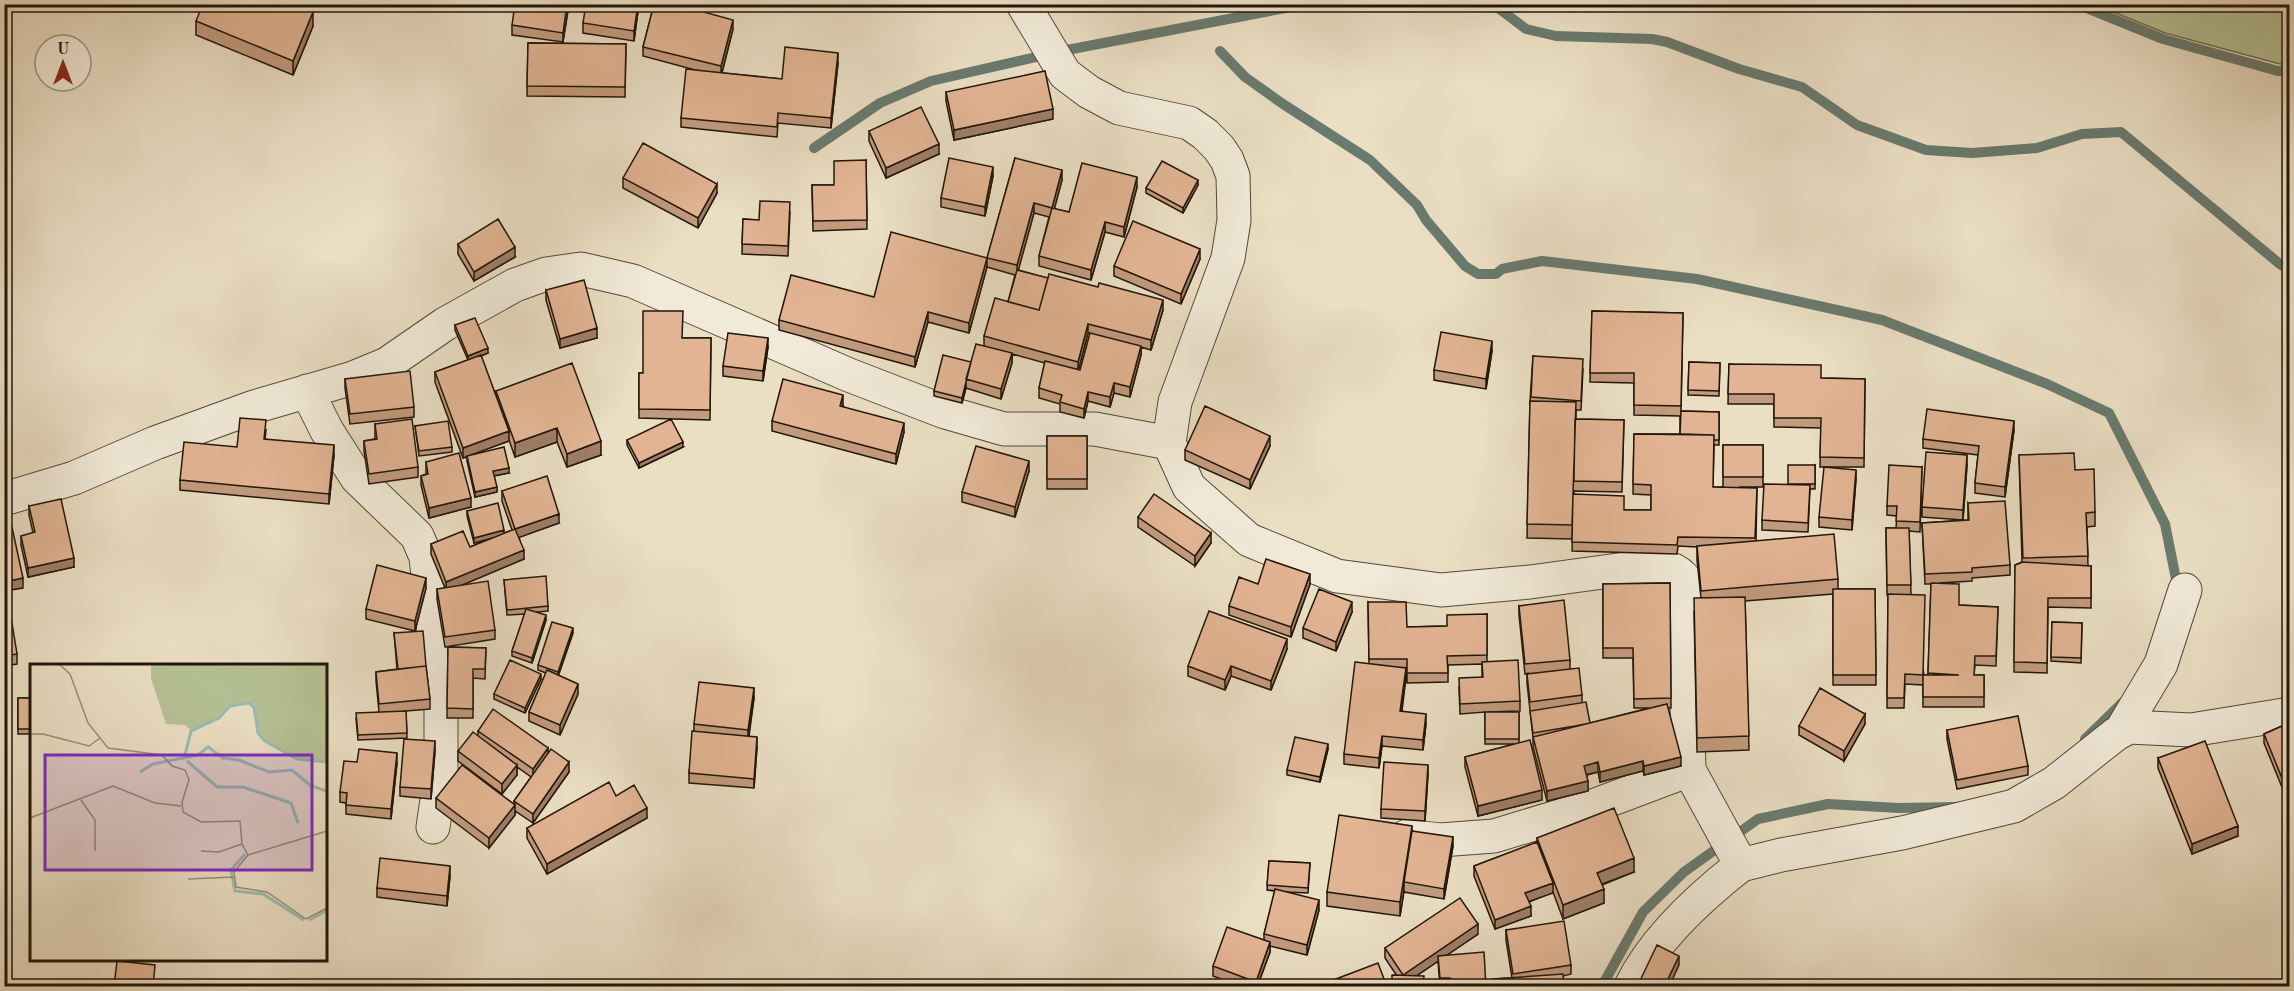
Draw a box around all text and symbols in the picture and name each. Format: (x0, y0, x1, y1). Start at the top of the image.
north arrow (33, 33, 93, 93)
text: U (57, 42, 70, 58)
inset map (30, 664, 327, 961)

